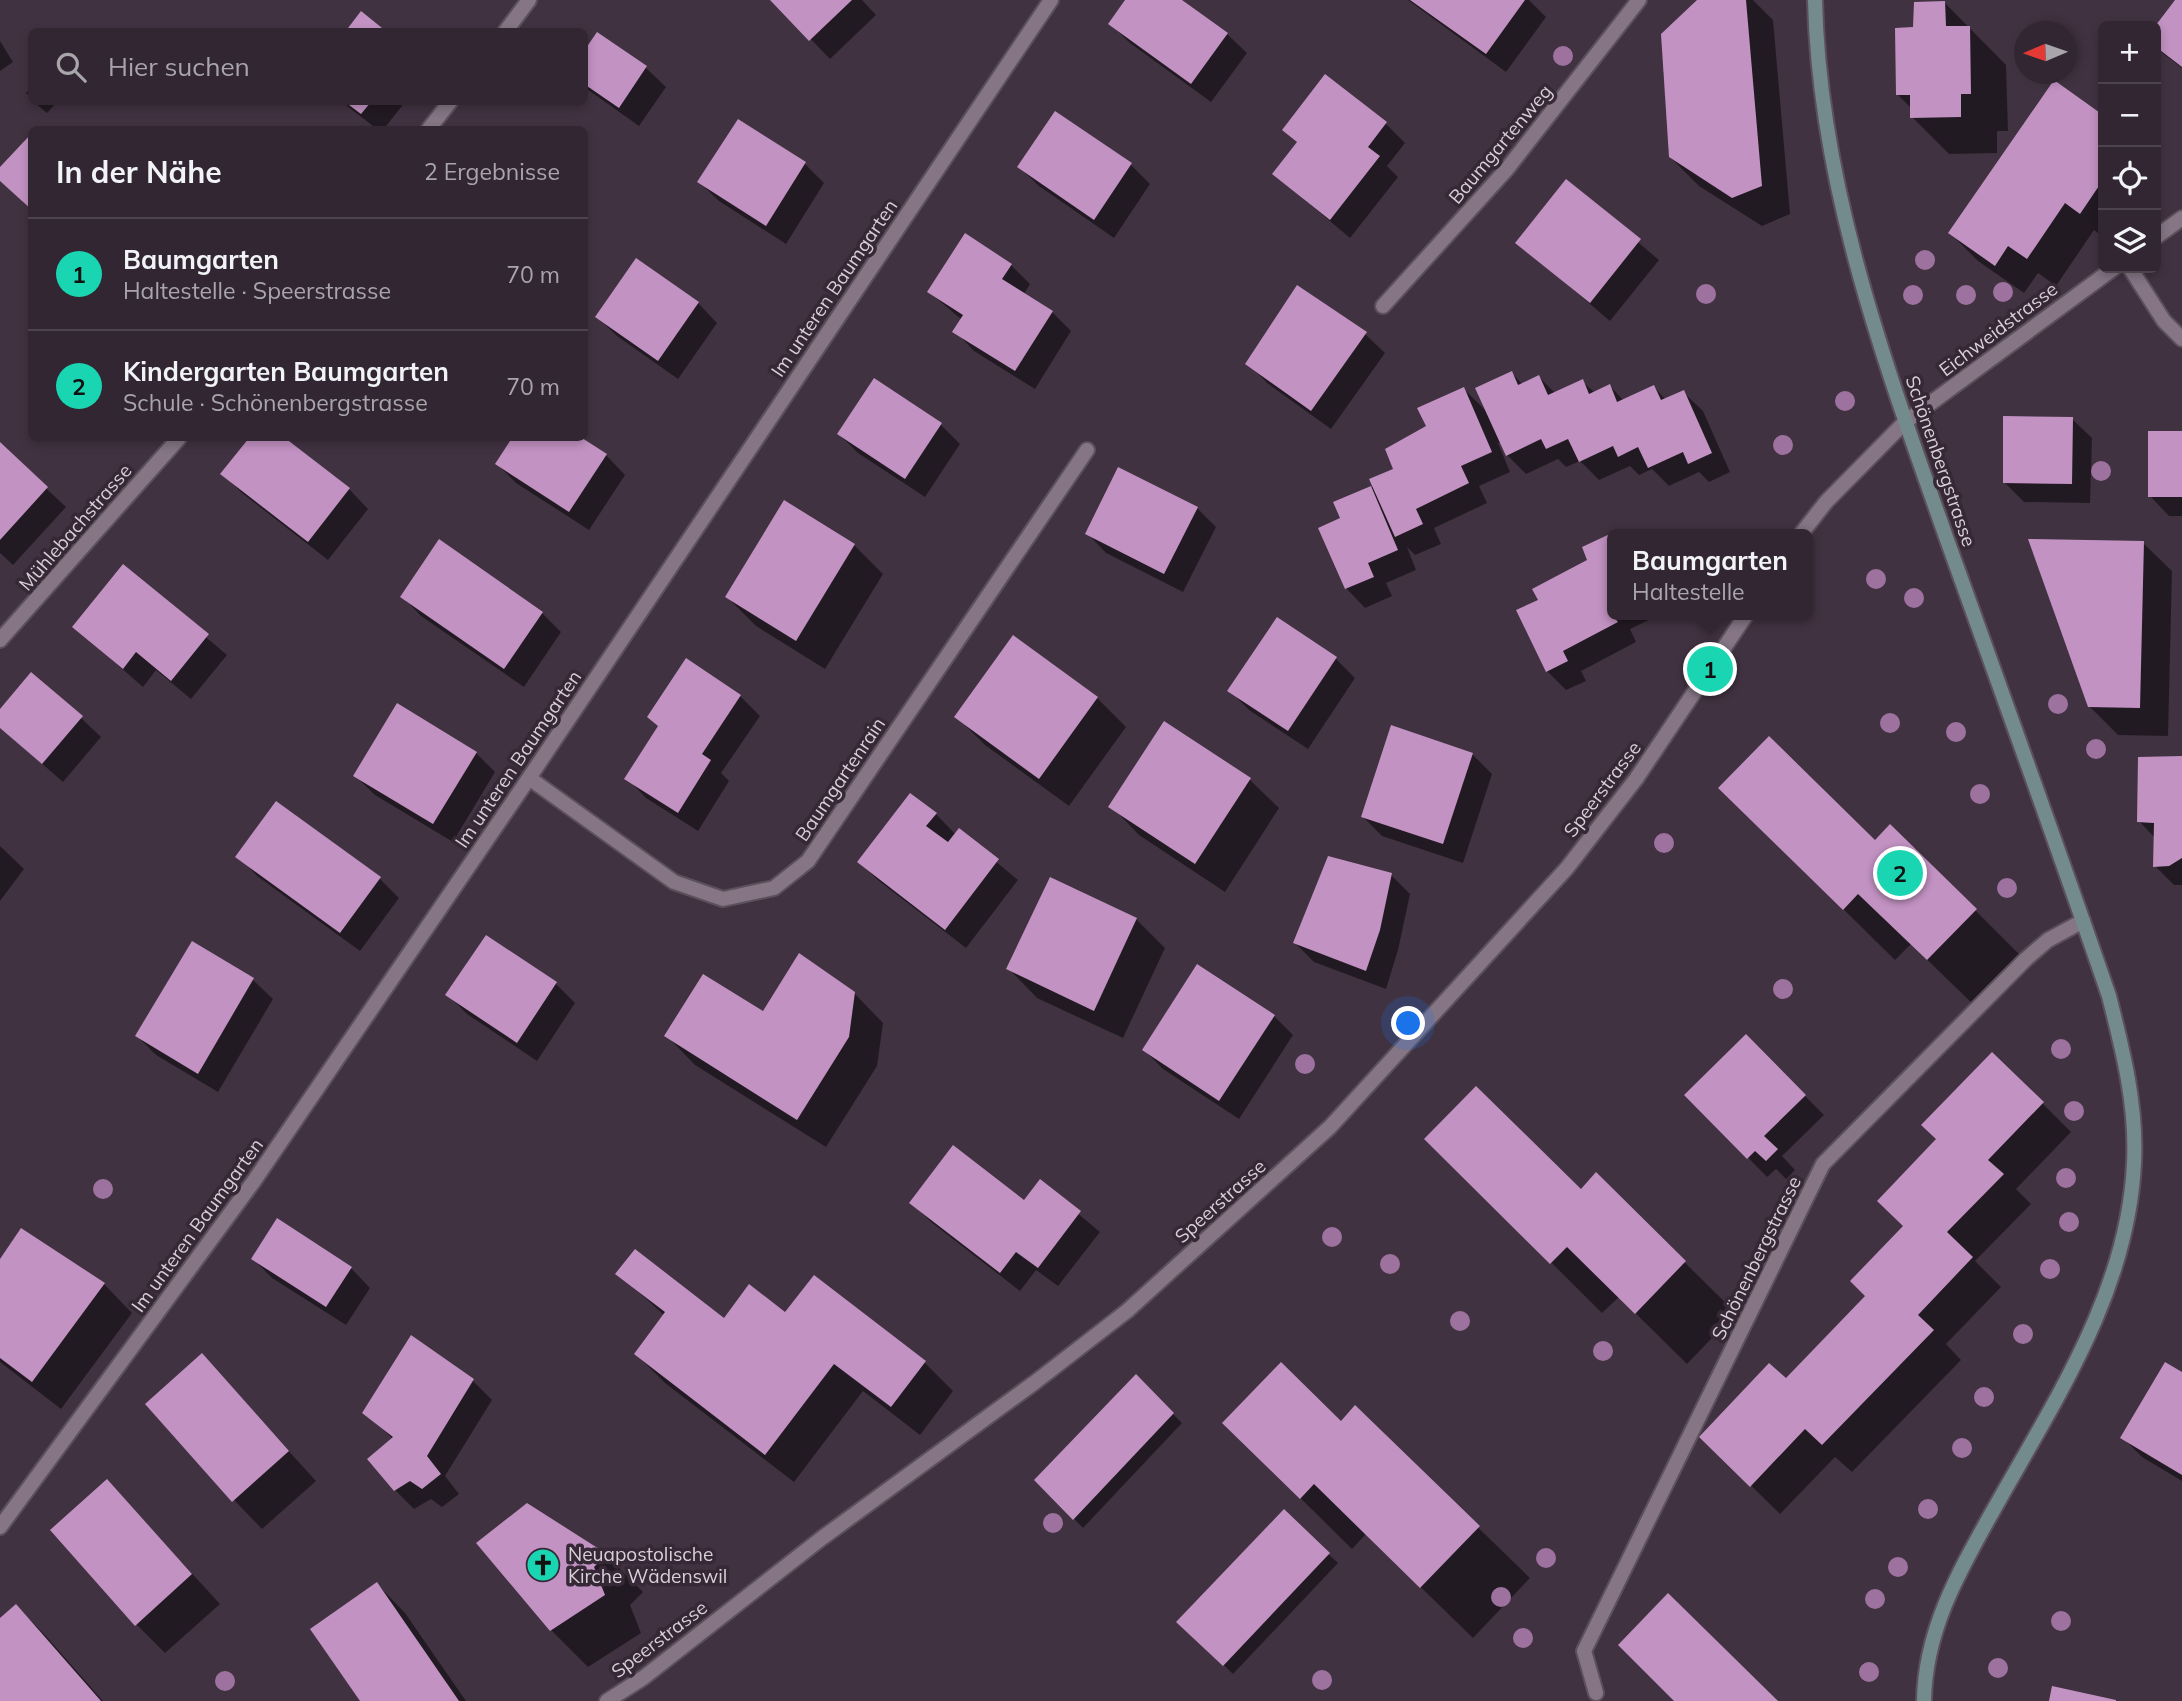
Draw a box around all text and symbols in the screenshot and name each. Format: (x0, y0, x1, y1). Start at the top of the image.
north arrow (2014, 21, 2077, 84)
map controls (2098, 21, 2161, 273)
button: + (2098, 21, 2161, 84)
search box (28, 28, 588, 105)
icon: search (52, 48, 90, 86)
text: Hier suchen (108, 50, 250, 83)
street label: Baumgartenweg (1443, 79, 1557, 209)
button: − (2098, 84, 2161, 147)
button: locate (2098, 147, 2161, 210)
text: In der Nähe (56, 153, 222, 191)
text: 2 Ergebnisse (424, 157, 560, 186)
street label: Im unteren Baumgarten (766, 195, 902, 381)
button: layers (2098, 210, 2161, 273)
text: Baumgarten (123, 243, 279, 276)
text: 1 (72, 260, 86, 289)
text: 70 m (506, 260, 560, 289)
text: Haltestelle · Speerstrasse (123, 276, 391, 305)
street label: Eichweidstrasse (1934, 277, 2062, 381)
text: Kindergarten Baumgarten (123, 355, 449, 388)
text: 2 (72, 372, 86, 401)
text: 70 m (506, 372, 560, 401)
street label: Schönenbergstrasse (1900, 372, 1982, 550)
text: Schule · Schönenbergstrasse (123, 388, 428, 417)
street label: Mühlebachstrasse (13, 459, 137, 595)
popup (1607, 529, 1813, 620)
text: Baumgarten (1632, 544, 1788, 577)
text: Haltestelle (1632, 577, 1745, 606)
pin: 1 (1687, 643, 1733, 695)
street label: Im unteren Baumgarten (450, 666, 586, 852)
street label: Baumgartenrain (790, 713, 890, 845)
street label: Speerstrasse (1558, 736, 1646, 842)
pin: 2 (1877, 847, 1923, 899)
your location (1391, 1006, 1425, 1040)
street label: Im unteren Baumgarten (126, 1133, 268, 1317)
street label: Speerstrasse (1170, 1154, 1270, 1248)
street label: Schönenbergstrasse (1706, 1172, 1806, 1344)
place label: Neuapostolische Kirche Wädenswil (568, 1542, 727, 1588)
church icon: Neuapostolische Kirche Wädenswil (524, 1546, 562, 1584)
street label: Speerstrasse (606, 1595, 712, 1683)

